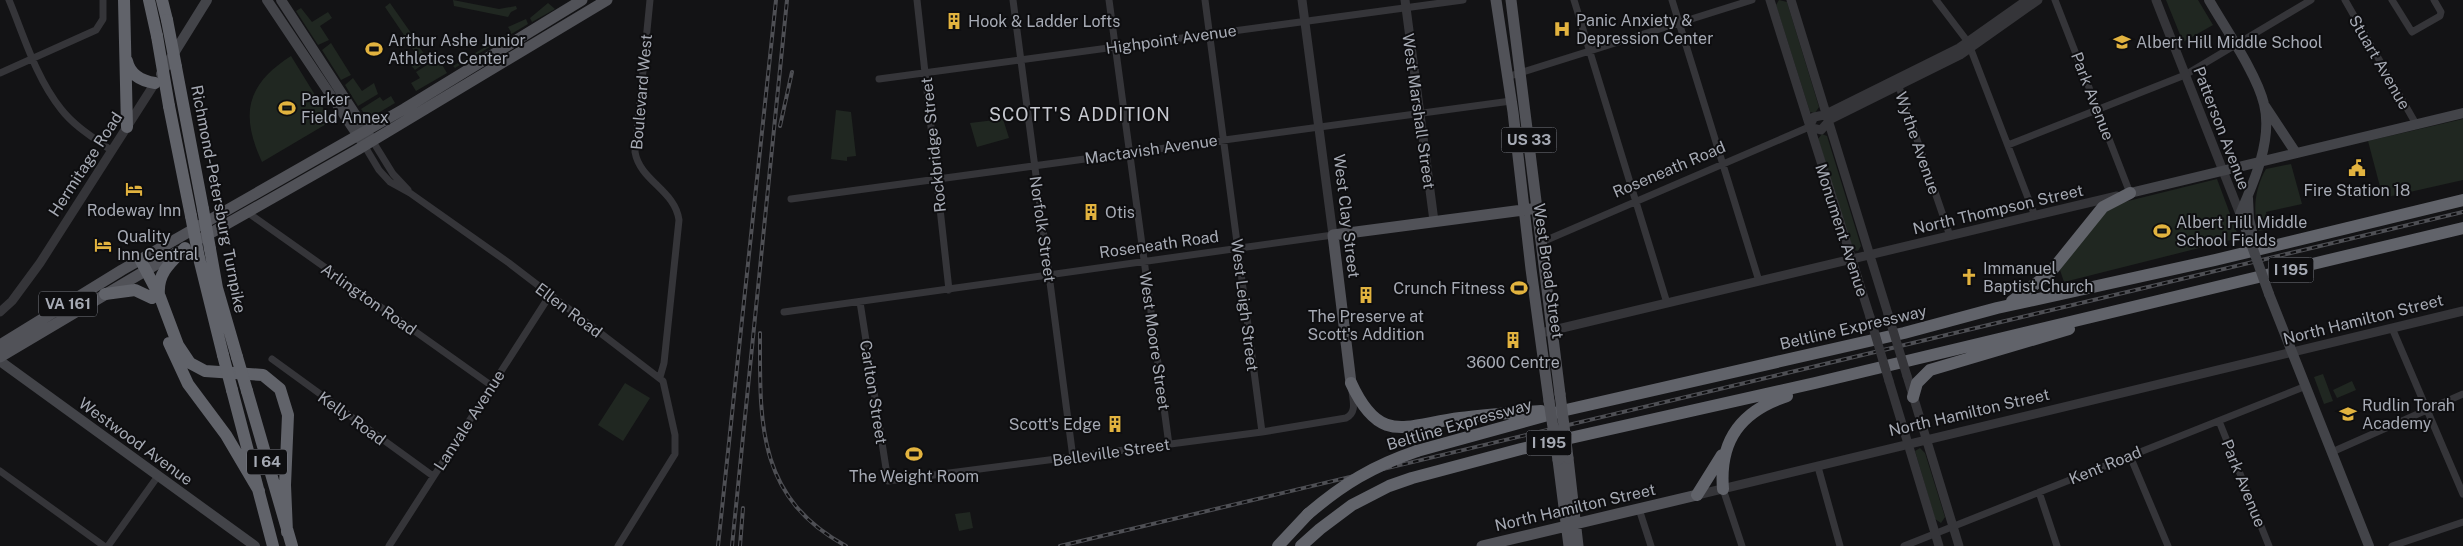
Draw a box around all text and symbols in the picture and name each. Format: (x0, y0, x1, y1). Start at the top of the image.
building icon: Hook & Ladder Lofts (944, 11, 964, 31)
place label: Panic Anxiety & Depression Center (1576, 11, 1713, 48)
place label: Hook & Ladder Lofts (968, 12, 1120, 31)
street label: Stuart Avenue (2345, 12, 2414, 113)
hospital icon: Panic Anxiety & Depression Center (1552, 19, 1572, 39)
street label: Highpoint Avenue (1104, 21, 1238, 58)
place label: Arthur Ashe Junior Athletics Center (388, 31, 526, 68)
street label: West Marshall Street (1398, 32, 1439, 190)
school or university icon: Albert Hill Middle School (2112, 32, 2132, 52)
street label: Boulevard West (627, 33, 656, 151)
place label: Albert Hill Middle School (2136, 33, 2323, 52)
sports icon: Arthur Ashe Junior Athletics Center (364, 39, 384, 59)
street label: Park Avenue (2067, 49, 2118, 143)
street label: Patterson Avenue (2189, 64, 2254, 192)
street label: Rockbridge Street (917, 76, 950, 213)
street label: Richmond-Petersburg Turnpike (187, 84, 250, 315)
street label: Wythe Avenue (1891, 89, 1944, 197)
place label: Parker Field Annex (301, 90, 389, 127)
sports icon: Parker Field Annex (277, 98, 297, 118)
district label: SCOTT'S ADDITION (989, 104, 1171, 125)
street label: Hermitage Road (45, 108, 126, 220)
road number: US 33 (1502, 128, 1556, 152)
street label: Mactavish Avenue (1083, 131, 1219, 168)
street label: Roseneath Road (1610, 137, 1728, 202)
street label: West Clay Street (1329, 153, 1364, 279)
public building icon: Fire Station 18 (2347, 158, 2367, 178)
street label: Monument Avenue (1811, 161, 1872, 299)
street label: Norfolk Street (1026, 175, 1059, 283)
hotel icon: Rodeway Inn (124, 179, 144, 199)
street label: North Thompson Street (1911, 181, 2085, 238)
place label: Fire Station 18 (2304, 181, 2410, 200)
place label: Rodeway Inn (87, 201, 181, 220)
building icon: Otis (1081, 202, 1101, 222)
street label: West Broad Street (1530, 202, 1567, 340)
place label: Otis (1105, 203, 1135, 222)
place label: Albert Hill Middle School Fields (2176, 213, 2307, 250)
sports icon: Albert Hill Middle School Fields (2152, 221, 2172, 241)
place label: Quality Inn Central (117, 227, 199, 264)
street label: Roseneath Road (1098, 227, 1220, 262)
hotel icon: Quality Inn Central (93, 235, 113, 255)
street label: West Leigh Street (1227, 238, 1262, 372)
road number: I 195 (2268, 258, 2314, 282)
place label: Immanuel Baptist Church (1983, 259, 2094, 296)
street label: Arlington Road (317, 260, 420, 339)
church icon: Immanuel Baptist Church (1959, 267, 1979, 287)
street label: West Moore Street (1135, 271, 1174, 411)
sports icon: Crunch Fitness (1509, 278, 1529, 298)
street label: Ellen Road (531, 279, 606, 342)
place label: Crunch Fitness (1393, 279, 1505, 298)
building icon: The Preserve at Scott's Addition (1356, 285, 1376, 305)
street label: North Hamilton Street (2281, 290, 2445, 349)
road number: VA 161 (39, 292, 97, 316)
street label: Beltline Expressway (1778, 301, 1929, 354)
place label: The Preserve at Scott's Addition (1308, 307, 1424, 344)
building icon: 3600 Centre (1503, 330, 1523, 350)
street label: Carlton Street (856, 339, 891, 445)
place label: 3600 Centre (1466, 353, 1560, 372)
street label: Lanvale Avenue (430, 367, 509, 474)
street label: North Hamilton Street (1887, 385, 2051, 440)
street label: Kelly Road (314, 388, 389, 449)
street label: Westwood Avenue (75, 394, 196, 489)
street label: Beltline Expressway (1384, 395, 1534, 454)
place label: Rudlin Torah Academy (2362, 396, 2455, 433)
school or university icon: Rudlin Torah Academy (2338, 404, 2358, 424)
building icon: Scott's Edge (1105, 414, 1125, 434)
place label: Scott's Edge (1009, 415, 1101, 434)
road number: I 195 (1526, 430, 1572, 456)
street label: Belleville Street (1051, 435, 1171, 470)
street label: Park Avenue (2217, 437, 2270, 530)
street label: Kent Road (2066, 442, 2144, 489)
sports icon: The Weight Room (904, 444, 924, 464)
road number: I 64 (247, 450, 287, 474)
place label: The Weight Room (849, 467, 979, 486)
street label: North Hamilton Street (1493, 480, 1657, 535)

